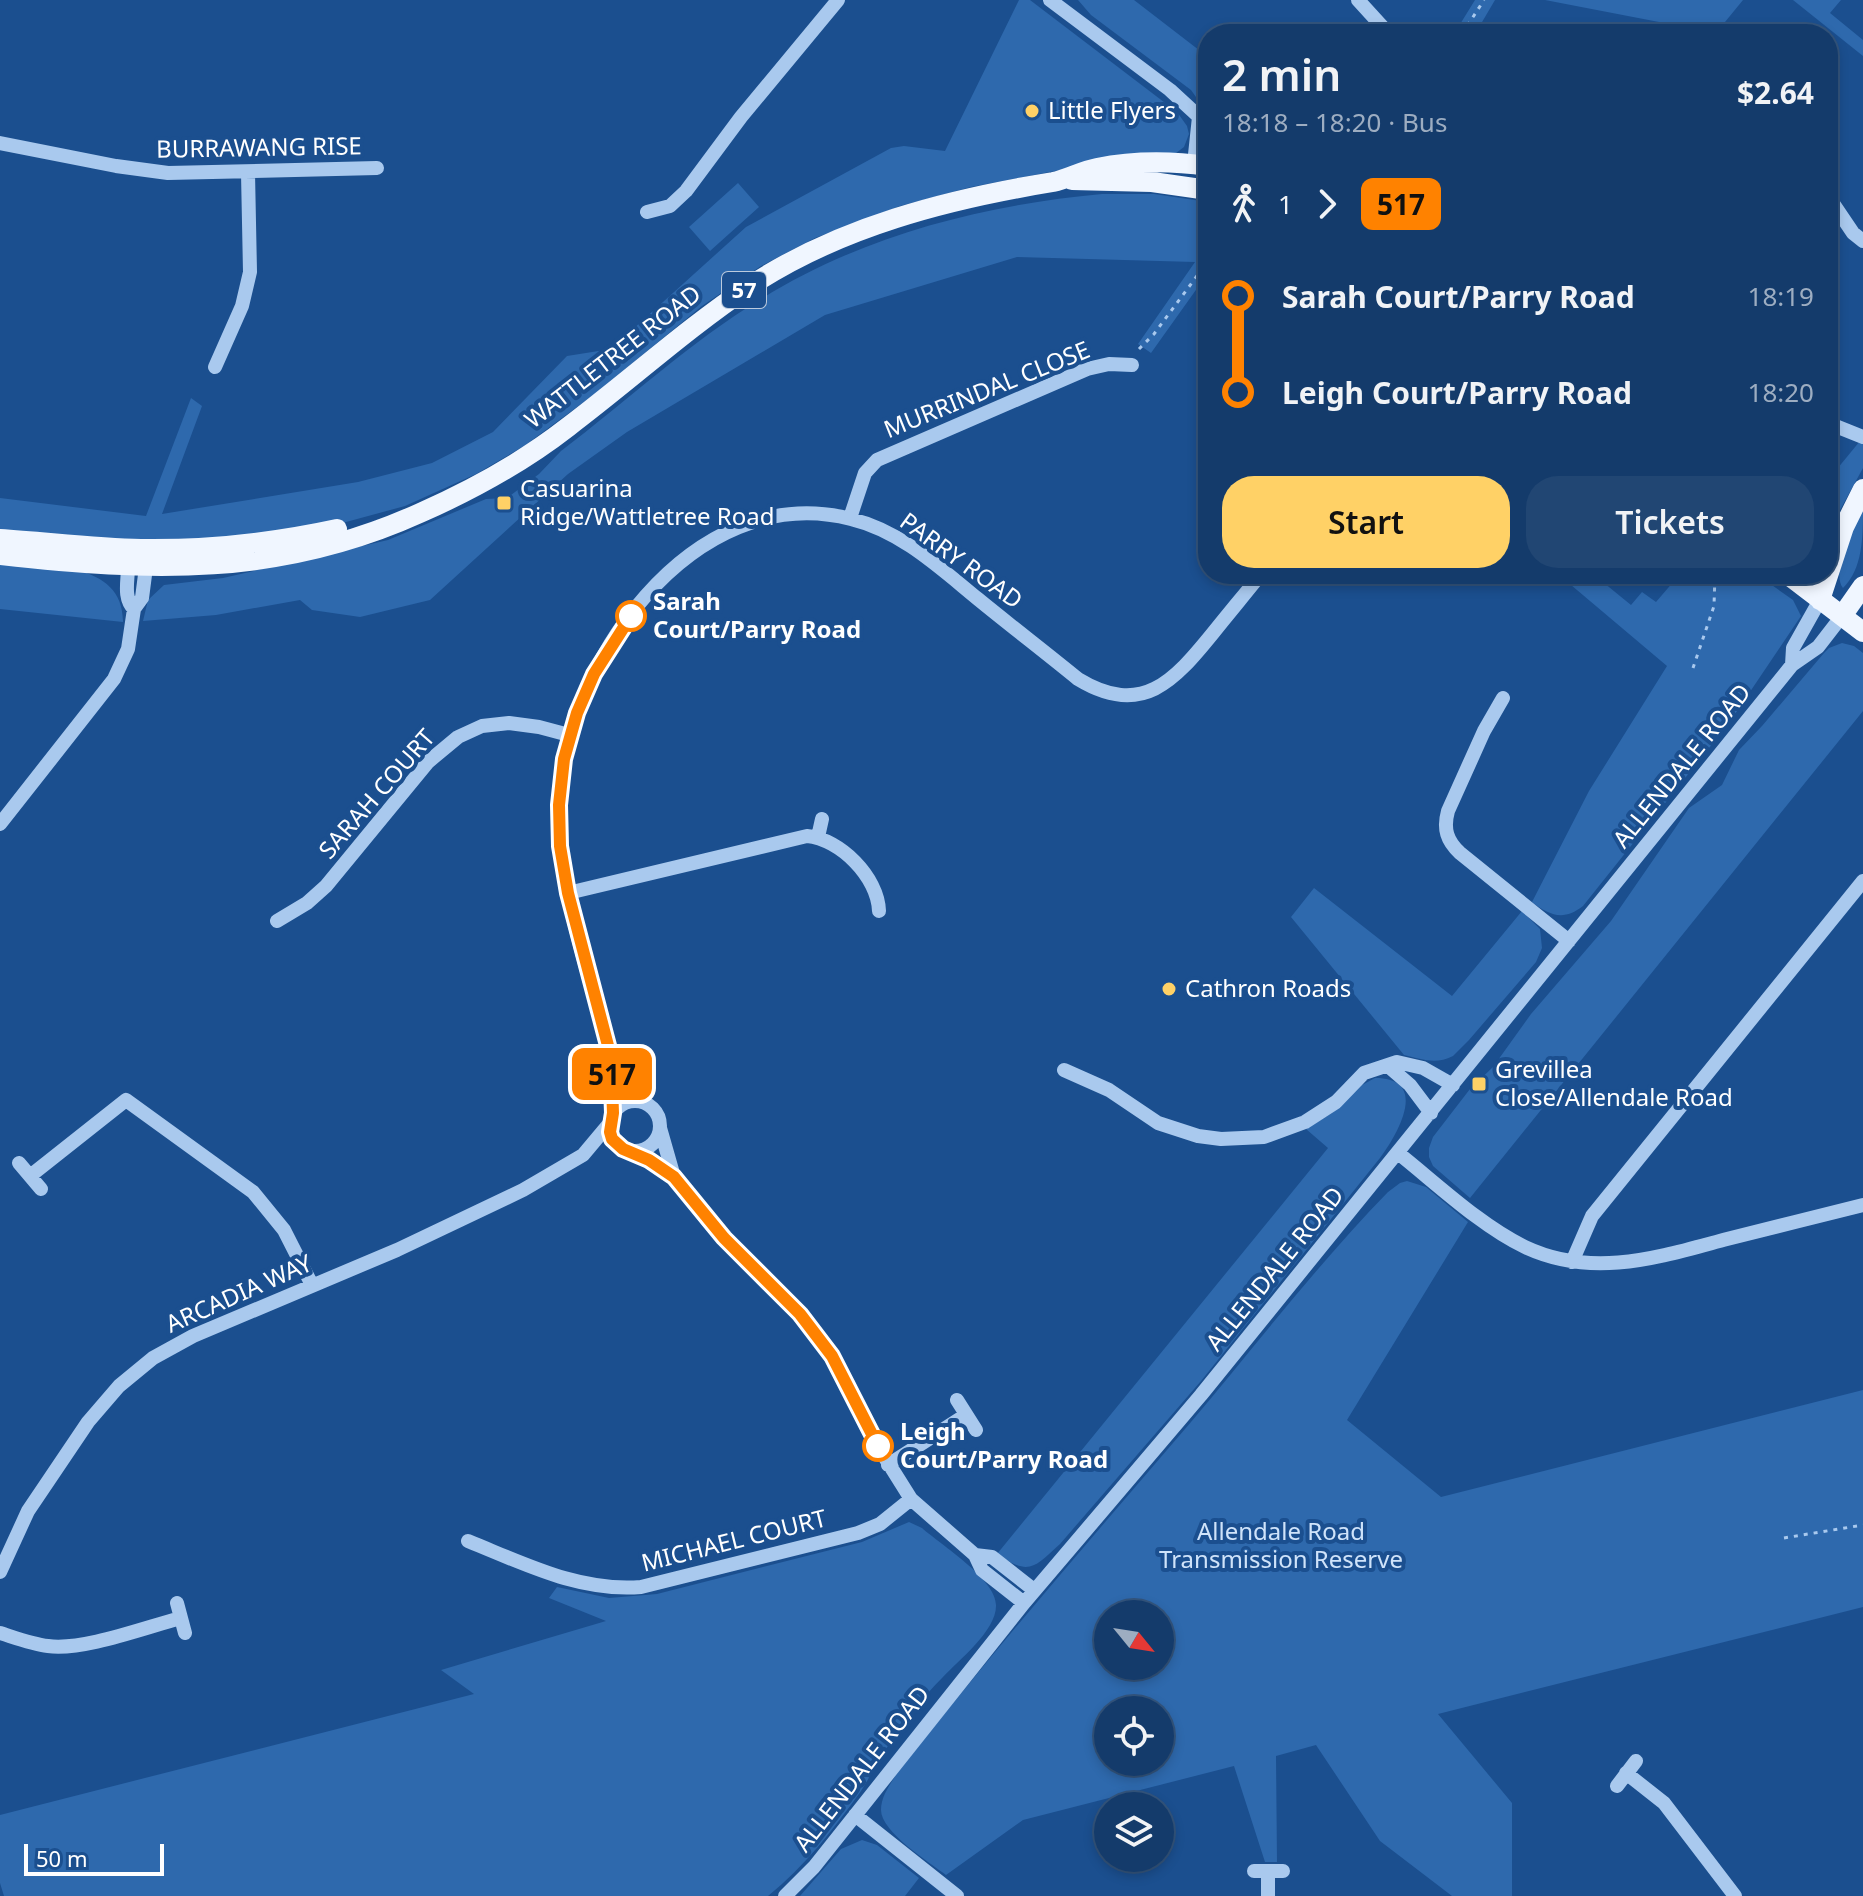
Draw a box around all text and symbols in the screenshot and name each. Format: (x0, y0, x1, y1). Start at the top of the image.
text: 2 min (1222, 44, 1341, 104)
text: $2.64 (1737, 72, 1814, 113)
place label: Little Flyers (1048, 93, 1176, 126)
marker: Little Flyers (1023, 102, 1041, 120)
text: 18:18 – 18:20 · Bus (1222, 104, 1447, 140)
street label: BURRAWANG RISE (156, 128, 362, 165)
icon: walk (1222, 182, 1266, 226)
icon: forward (1305, 182, 1349, 226)
text: 517 (1377, 185, 1425, 223)
text: 1 (1278, 186, 1293, 222)
road number: 57 (722, 272, 766, 308)
text: Sarah Court/Parry Road (1282, 276, 1635, 317)
street label: WATTLETREE ROAD (517, 277, 707, 435)
text: 18:19 (1748, 278, 1814, 314)
street label: MURRINDAL CLOSE (879, 332, 1094, 445)
text: Leigh Court/Parry Road (1282, 372, 1632, 413)
text: 18:20 (1748, 374, 1814, 410)
place label: Casuarina Ridge/Wattletree Road (520, 471, 775, 532)
button: Start (1222, 476, 1510, 568)
button: Tickets (1526, 476, 1814, 568)
marker: Casuarina Ridge/Wattletree Road (495, 494, 513, 512)
street label: PARRY ROAD (894, 504, 1030, 616)
place label: Sarah Court/Parry Road (653, 584, 861, 645)
marker: Sarah Court/Parry Road (616, 601, 646, 631)
street label: ALLENDALE ROAD (1604, 676, 1757, 854)
street label: SARAH COURT (310, 721, 442, 865)
place label: Cathron Roads (1185, 971, 1351, 1004)
marker: Cathron Roads (1160, 980, 1178, 998)
line badge: 517 (566, 1048, 658, 1100)
place label: Grevillea Close/Allendale Road (1495, 1052, 1733, 1113)
text: 517 (588, 1055, 636, 1093)
marker: Grevillea Close/Allendale Road (1470, 1075, 1488, 1093)
street label: ALLENDALE ROAD (1197, 1179, 1350, 1357)
street label: ARCADIA WAY (160, 1245, 317, 1340)
place label: Leigh Court/Parry Road (900, 1414, 1108, 1475)
marker: Leigh Court/Parry Road (863, 1431, 893, 1461)
street label: MICHAEL COURT (638, 1500, 830, 1578)
park label: Allendale Road Transmission Reserve (1159, 1514, 1403, 1575)
north arrow (1094, 1600, 1174, 1680)
map controls (1094, 1600, 1174, 1872)
street label: ALLENDALE ROAD (785, 1678, 936, 1858)
button: locate (1094, 1696, 1174, 1776)
button: layers (1094, 1792, 1174, 1872)
scale bar (24, 1840, 164, 1876)
text: 50 m (36, 1843, 87, 1873)

